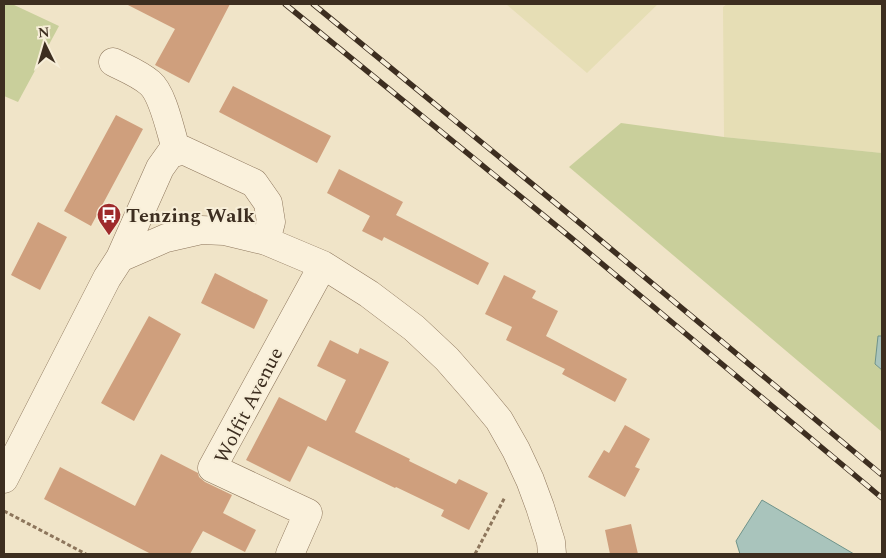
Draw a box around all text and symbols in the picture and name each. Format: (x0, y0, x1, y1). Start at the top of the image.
north arrow (20, 20, 70, 70)
text: N (37, 22, 51, 44)
place label: Tenzing Walk (126, 201, 255, 231)
bus stop icon: Tenzing Walk (96, 202, 122, 236)
street label: Wolfit Avenue (207, 342, 291, 469)

